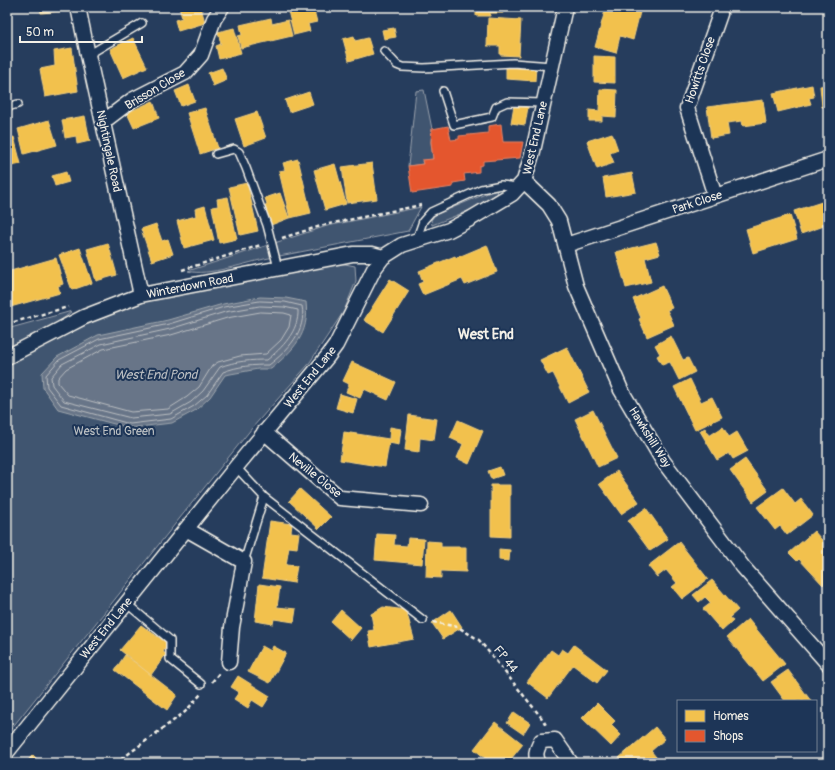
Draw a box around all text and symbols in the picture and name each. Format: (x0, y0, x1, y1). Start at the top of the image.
scale bar (20, 18, 142, 44)
text: 50 m (26, 25, 54, 40)
street label: Howitts Close (682, 35, 719, 106)
street label: Brisson Close (122, 66, 188, 113)
street label: West End Lane (520, 100, 551, 176)
street label: Nightingale Road (92, 109, 125, 194)
street label: Park Close (670, 187, 724, 218)
street label: Winterdown Road (145, 271, 235, 302)
district label: West End (458, 326, 514, 343)
street label: West End Lane (281, 343, 340, 411)
water label: West End Pond (115, 367, 199, 383)
street label: Hawkshill Way (625, 404, 674, 470)
park label: West End Green (74, 424, 155, 439)
street label: Neville Close (285, 449, 344, 501)
street label: West End Lane (77, 594, 136, 662)
street label: FP 44 (490, 643, 521, 676)
legend (677, 700, 817, 752)
text: Homes (713, 709, 749, 724)
text: Shops (713, 729, 744, 744)

